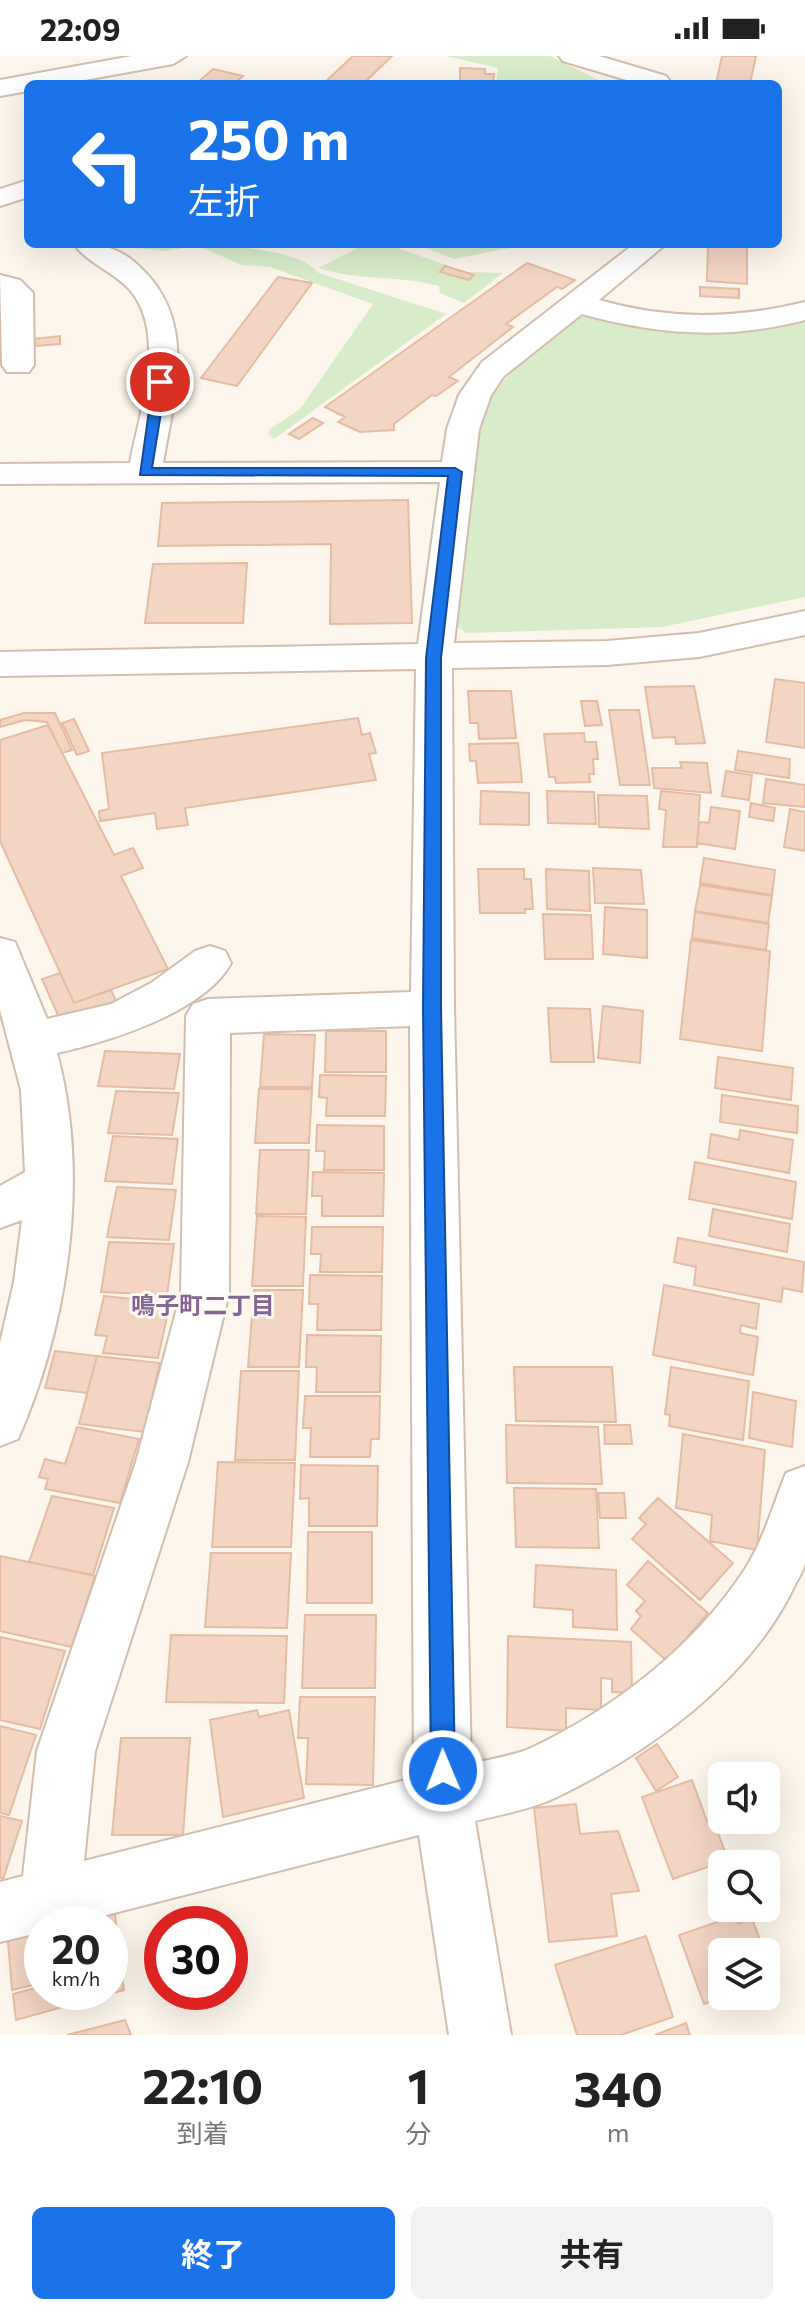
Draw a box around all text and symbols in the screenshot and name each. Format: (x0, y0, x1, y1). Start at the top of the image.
text: 22:09 (40, 10, 121, 47)
text: 250 m (188, 103, 349, 172)
icon: left (56, 112, 160, 216)
text: 左折 (188, 177, 260, 221)
pin (126, 348, 194, 416)
icon: arrive (138, 360, 182, 404)
district label: 鳴子町二丁目 (131, 1290, 275, 1319)
position arrow (401, 1729, 485, 1813)
map controls (708, 1762, 780, 2010)
button: sound (708, 1762, 780, 1834)
button: search (708, 1850, 780, 1922)
speed limit sign: 30 (144, 1906, 248, 2010)
text: 20 (51, 1923, 101, 1972)
button: layers (708, 1938, 780, 2010)
text: km/h (52, 1966, 100, 1990)
text: 22:10 (142, 2055, 263, 2114)
text: 1 (407, 2055, 429, 2114)
text: 340 (573, 2058, 663, 2117)
text: m (607, 2116, 629, 2147)
text: 到着 (177, 2117, 229, 2148)
text: 分 (405, 2117, 431, 2148)
button: 終了 (32, 2207, 395, 2299)
button: 共有 (411, 2207, 773, 2299)

